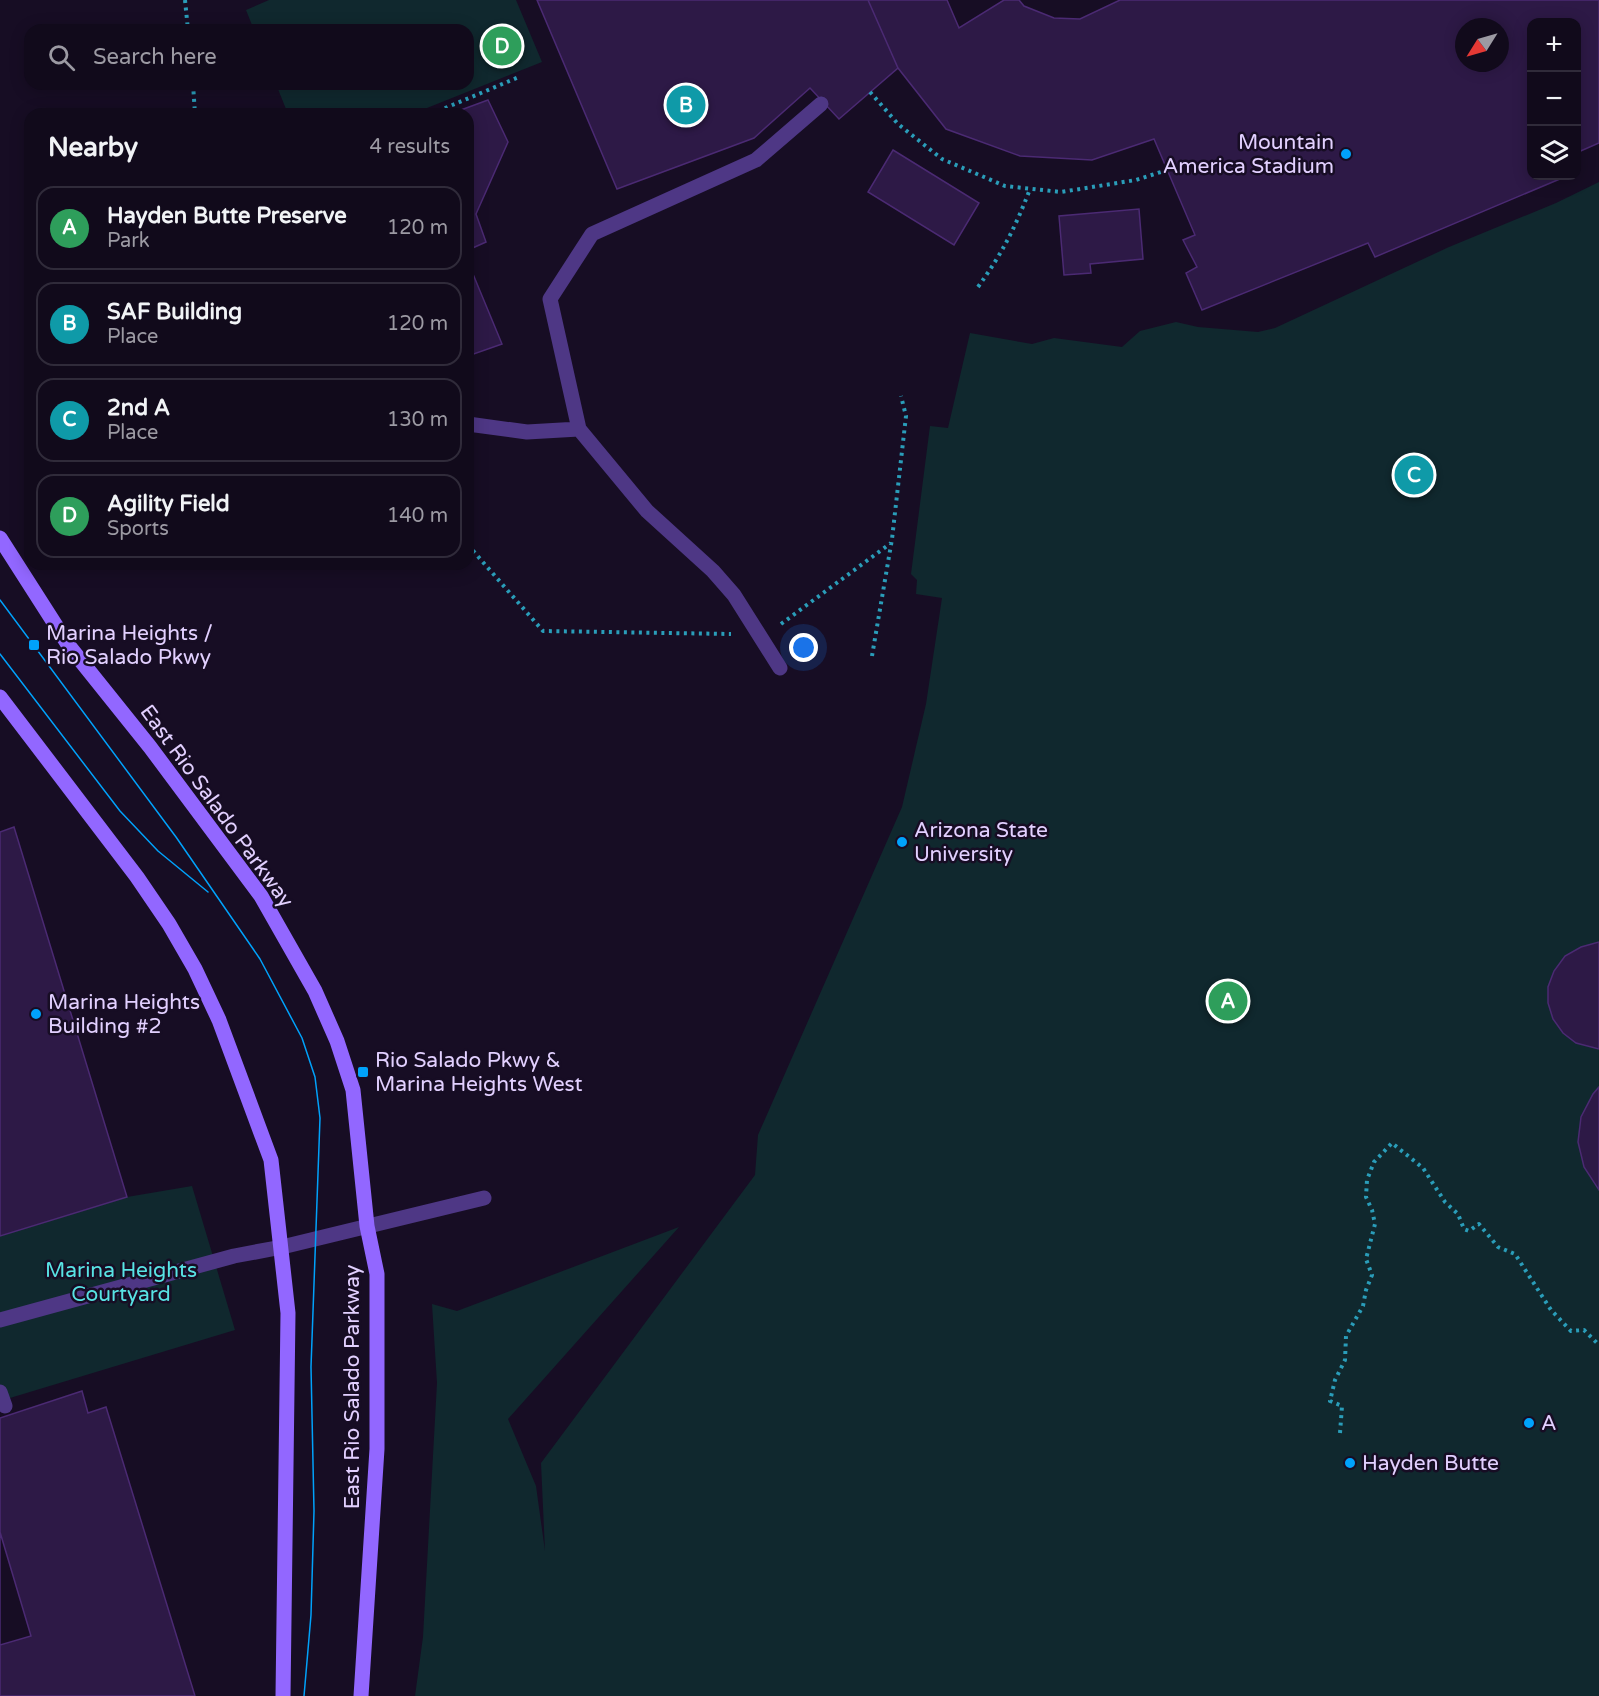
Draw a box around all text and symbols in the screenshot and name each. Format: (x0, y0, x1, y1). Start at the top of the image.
north arrow (1455, 18, 1509, 72)
map controls (1527, 18, 1581, 180)
button: + (1527, 18, 1581, 72)
search box (24, 24, 474, 90)
pin: D (482, 24, 522, 68)
icon: search (45, 41, 78, 74)
text: Search here (93, 44, 217, 70)
button: − (1527, 72, 1581, 126)
pin: B (666, 82, 706, 128)
button: layers (1527, 126, 1581, 180)
place label: Mountain America Stadium (1163, 130, 1334, 179)
text: Nearby (48, 132, 138, 163)
text: 4 results (370, 135, 450, 159)
marker: Mountain America Stadium (1339, 147, 1353, 161)
text: Hayden Butte Preserve (107, 203, 347, 229)
text: A (62, 216, 77, 240)
text: 120 m (387, 216, 448, 240)
text: Park (107, 229, 150, 253)
text: SAF Building (107, 299, 242, 325)
text: B (63, 312, 76, 336)
text: 120 m (387, 312, 448, 336)
text: Place (107, 325, 158, 349)
text: 2nd A (107, 395, 170, 421)
text: C (63, 408, 76, 432)
text: 130 m (387, 408, 448, 432)
text: Place (107, 421, 158, 445)
pin: C (1394, 452, 1434, 498)
text: Agility Field (107, 491, 230, 517)
text: D (62, 504, 77, 528)
text: 140 m (387, 504, 448, 528)
text: Sports (107, 517, 169, 541)
place label: Marina Heights / Rio Salado Pkwy (46, 621, 213, 670)
your location (789, 633, 818, 662)
marker: Marina Heights / Rio Salado Pkwy (27, 638, 41, 652)
street label: East Rio Salado Parkway (135, 700, 299, 913)
place label: Arizona State University (914, 818, 1048, 867)
marker: Arizona State University (895, 835, 909, 849)
pin: A (1208, 978, 1248, 1024)
place label: Marina Heights Building #2 (48, 990, 200, 1039)
marker: Marina Heights Building #2 (29, 1007, 43, 1021)
place label: Rio Salado Pkwy & Marina Heights West (375, 1048, 583, 1097)
marker: Rio Salado Pkwy & Marina Heights West (356, 1065, 370, 1079)
park label: Marina Heights Courtyard (45, 1258, 197, 1307)
street label: East Rio Salado Parkway (340, 1265, 365, 1509)
place label: A (1541, 1411, 1557, 1436)
marker: A (1522, 1416, 1536, 1430)
place label: Hayden Butte (1362, 1451, 1499, 1476)
marker: Hayden Butte (1343, 1456, 1357, 1470)

